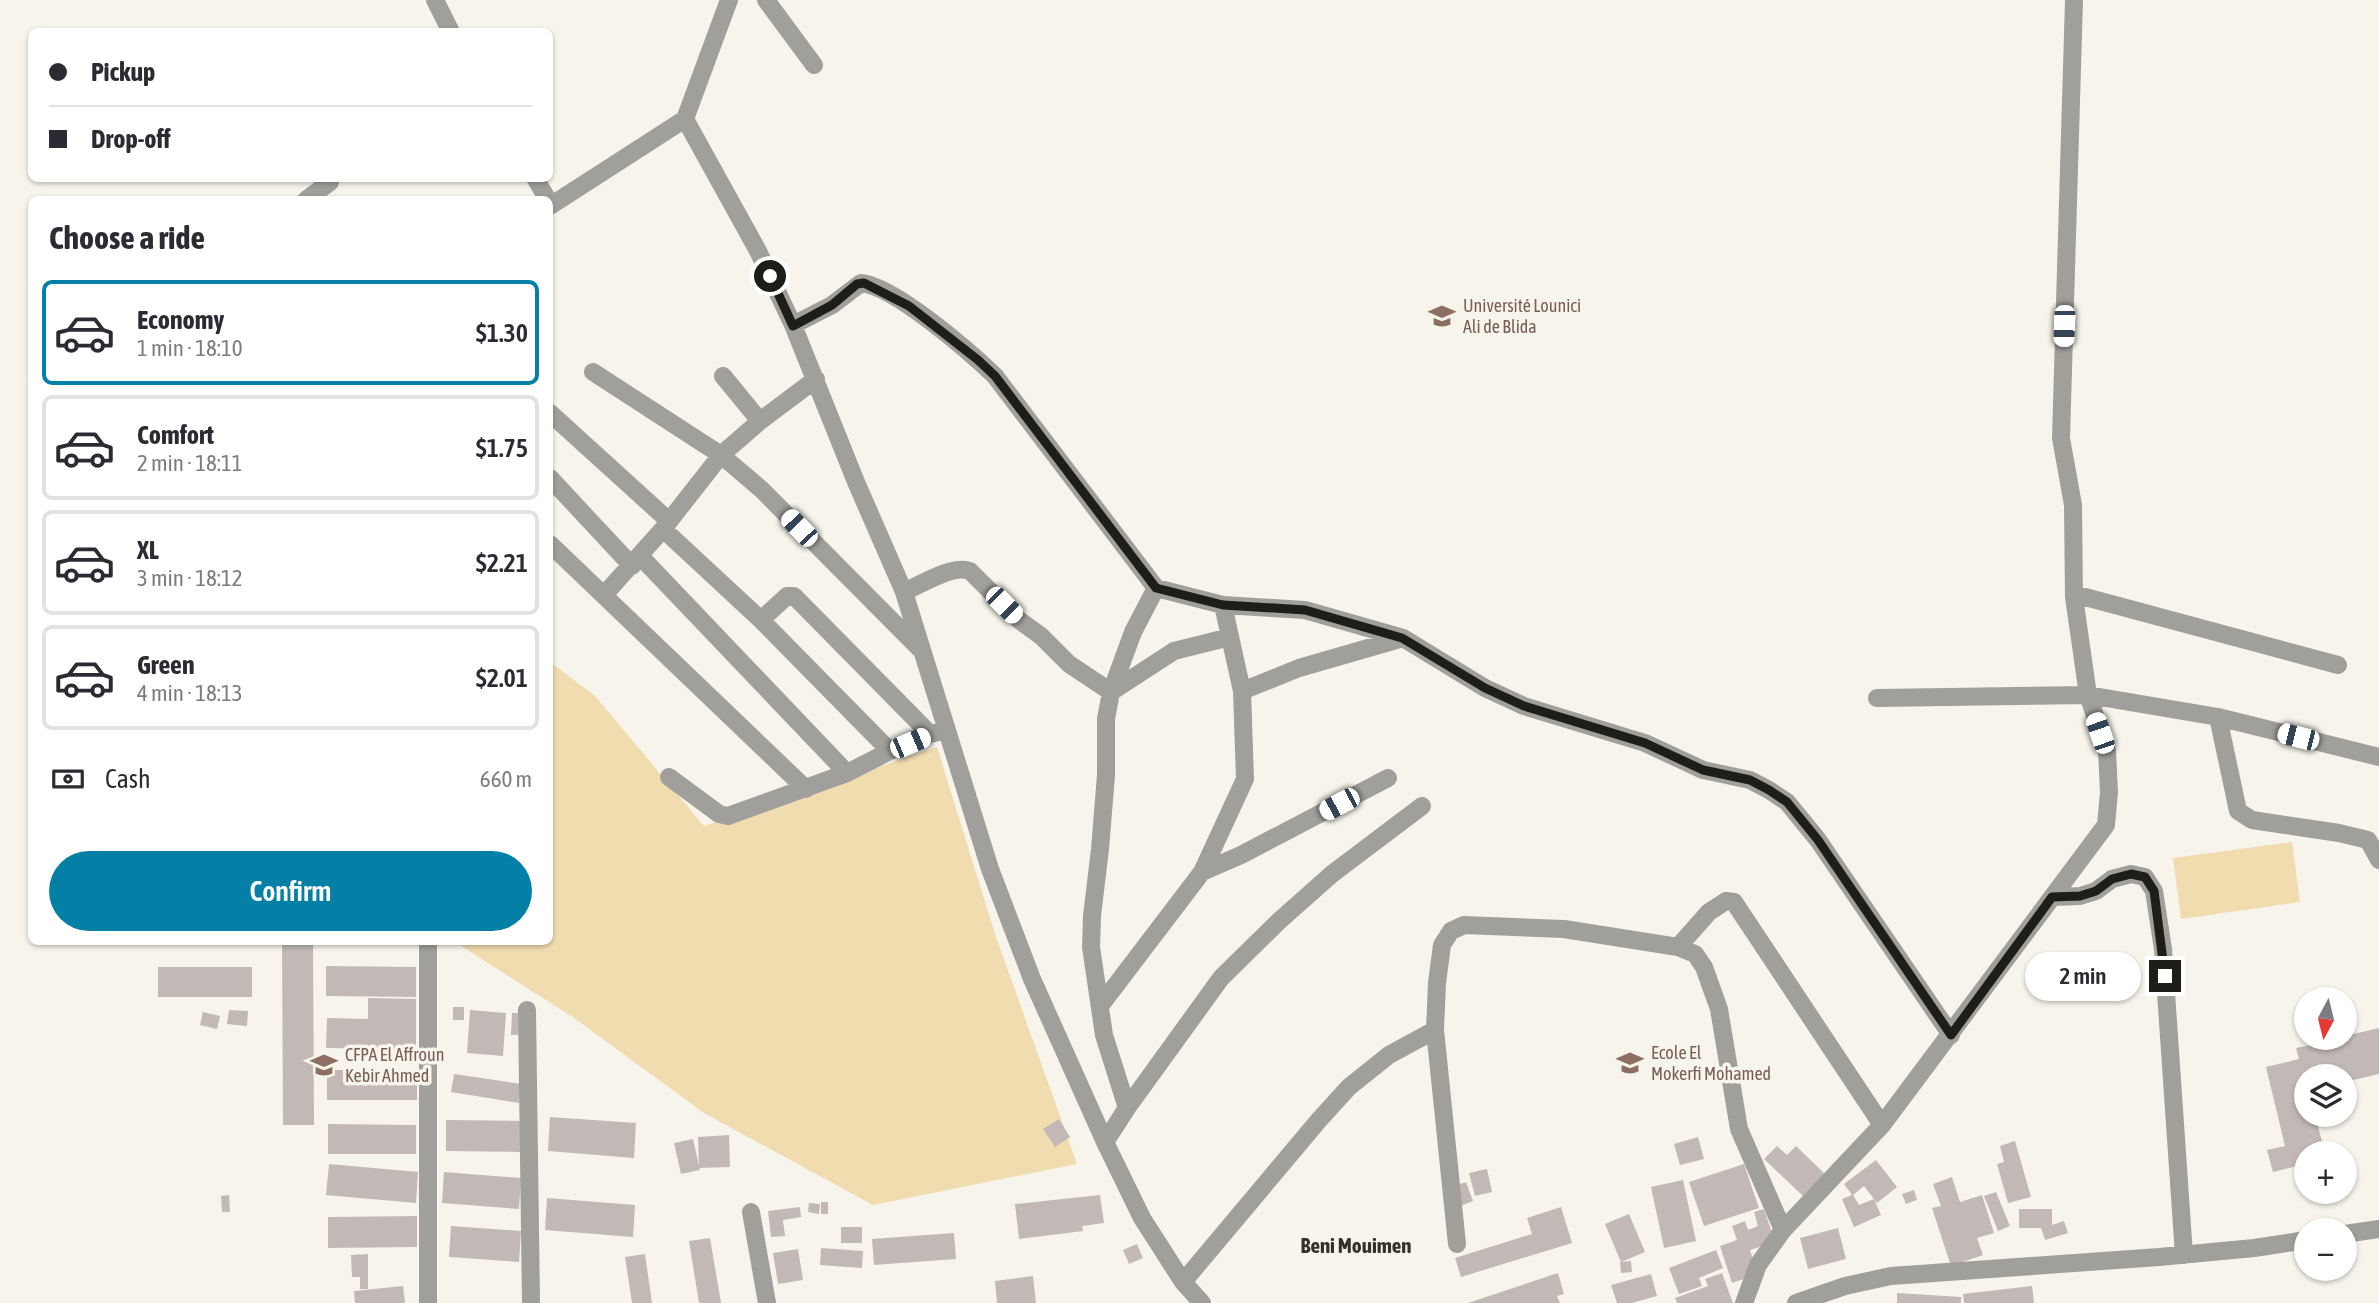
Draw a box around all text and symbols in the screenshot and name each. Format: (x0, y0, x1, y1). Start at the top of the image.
text: Pickup (91, 57, 155, 87)
text: Drop-off (91, 124, 171, 154)
text: Choose a ride (49, 219, 205, 256)
route start (754, 260, 786, 292)
place label: Université Lounici Ali de Blida (1463, 295, 1581, 337)
icon: car (53, 301, 116, 364)
school or university icon: Université Lounici Ali de Blida (1427, 301, 1457, 331)
text: Economy (137, 305, 224, 335)
car (2053, 305, 2076, 347)
text: $1.30 (476, 318, 528, 348)
text: 1 min · 18:10 (137, 335, 243, 361)
icon: car (53, 416, 116, 479)
text: Comfort (137, 420, 214, 450)
text: $1.75 (476, 433, 528, 463)
text: 2 min · 18:11 (137, 450, 243, 476)
car (777, 506, 822, 550)
icon: car (53, 531, 116, 594)
text: XL (137, 535, 159, 565)
text: $2.21 (476, 548, 528, 578)
text: 3 min · 18:12 (137, 565, 243, 591)
car (982, 583, 1027, 627)
icon: car (53, 646, 116, 709)
text: Green (137, 650, 195, 680)
text: $2.01 (476, 663, 528, 693)
text: 4 min · 18:13 (137, 680, 243, 706)
car (2084, 710, 2117, 756)
car (2276, 722, 2321, 752)
car (887, 725, 934, 761)
icon: cash (49, 760, 87, 798)
text: Cash (105, 764, 151, 794)
text: 660 m (480, 766, 532, 792)
car (1316, 785, 1363, 823)
button: Confirm (49, 851, 532, 931)
callout: 2 min (2025, 951, 2140, 1000)
route end (2149, 960, 2181, 992)
text: 2 min (2060, 963, 2106, 989)
north arrow (2294, 987, 2357, 1050)
map controls (2294, 987, 2357, 1281)
place label: Ecole El Mokerfi Mohamed (1651, 1042, 1771, 1084)
place label: CFPA El Affroun Kebir Ahmed (345, 1044, 444, 1086)
school or university icon: Ecole El Mokerfi Mohamed (1615, 1048, 1645, 1078)
school or university icon: CFPA El Affroun Kebir Ahmed (309, 1050, 339, 1080)
button: layers (2294, 1064, 2357, 1127)
button: + (2294, 1141, 2357, 1204)
button: − (2294, 1218, 2357, 1281)
district label: Beni Mouimen (1300, 1233, 1412, 1257)

